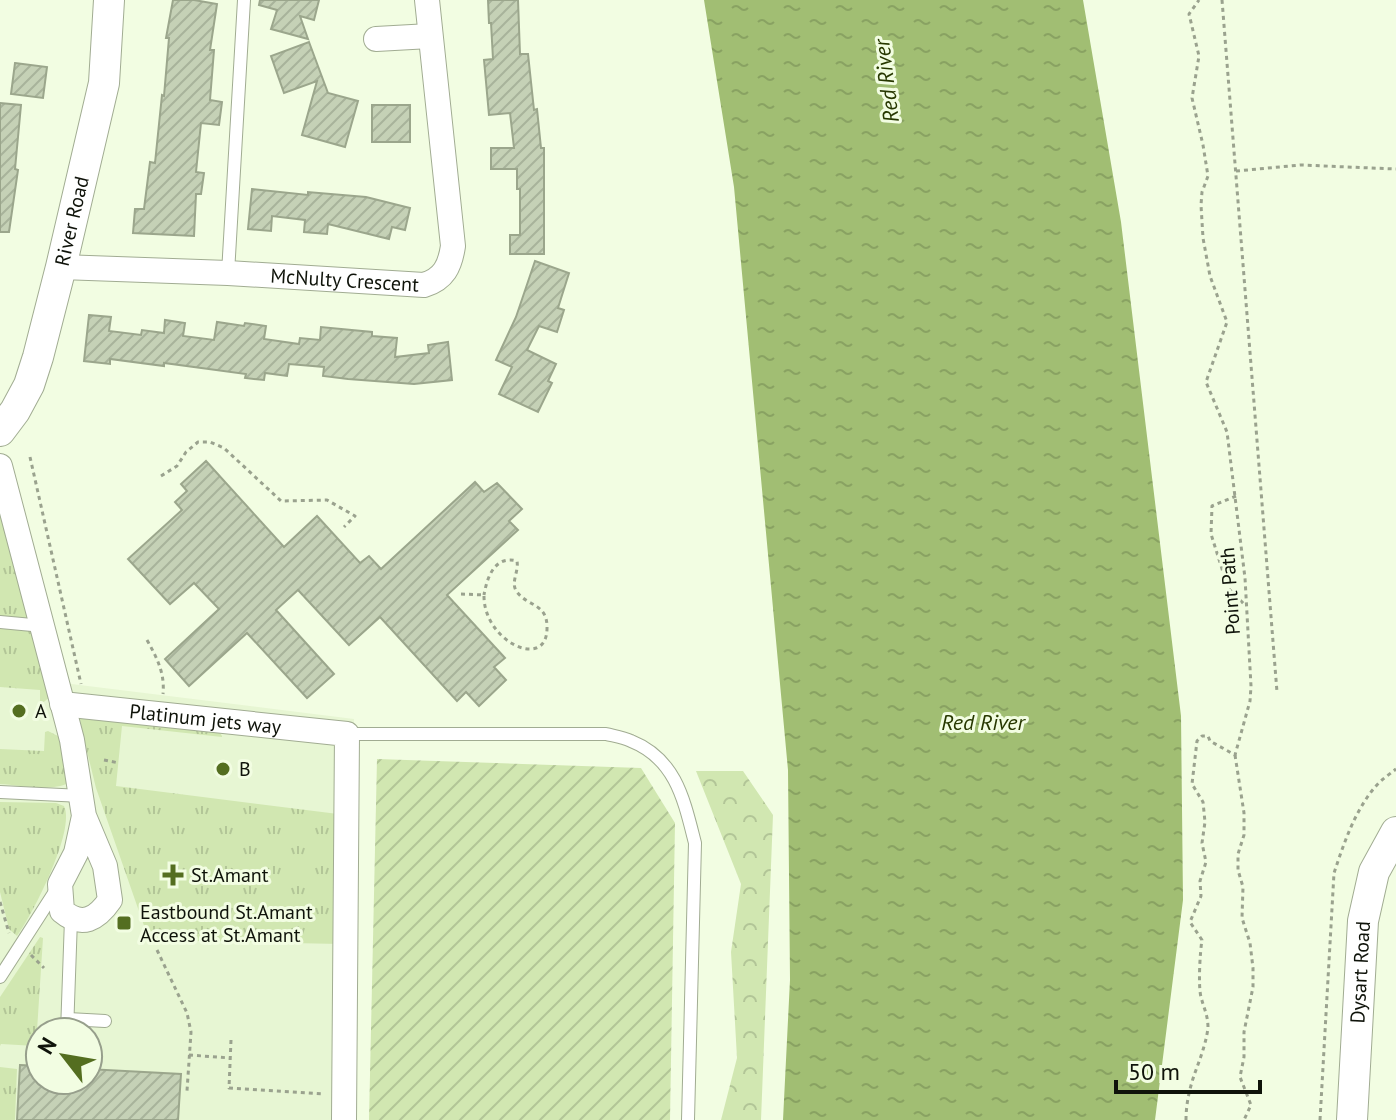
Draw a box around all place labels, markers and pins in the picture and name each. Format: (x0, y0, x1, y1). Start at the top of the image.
place label: A (35, 698, 47, 724)
marker: A (10, 702, 28, 720)
place label: B (239, 756, 251, 782)
marker: B (214, 760, 232, 778)
place label: St.Amant (191, 862, 269, 888)
marker: St.Amant (162, 864, 184, 886)
place label: Eastbound St.Amant Access at St.Amant (140, 899, 313, 948)
marker: Eastbound St.Amant Access at St.Amant (115, 914, 133, 932)

